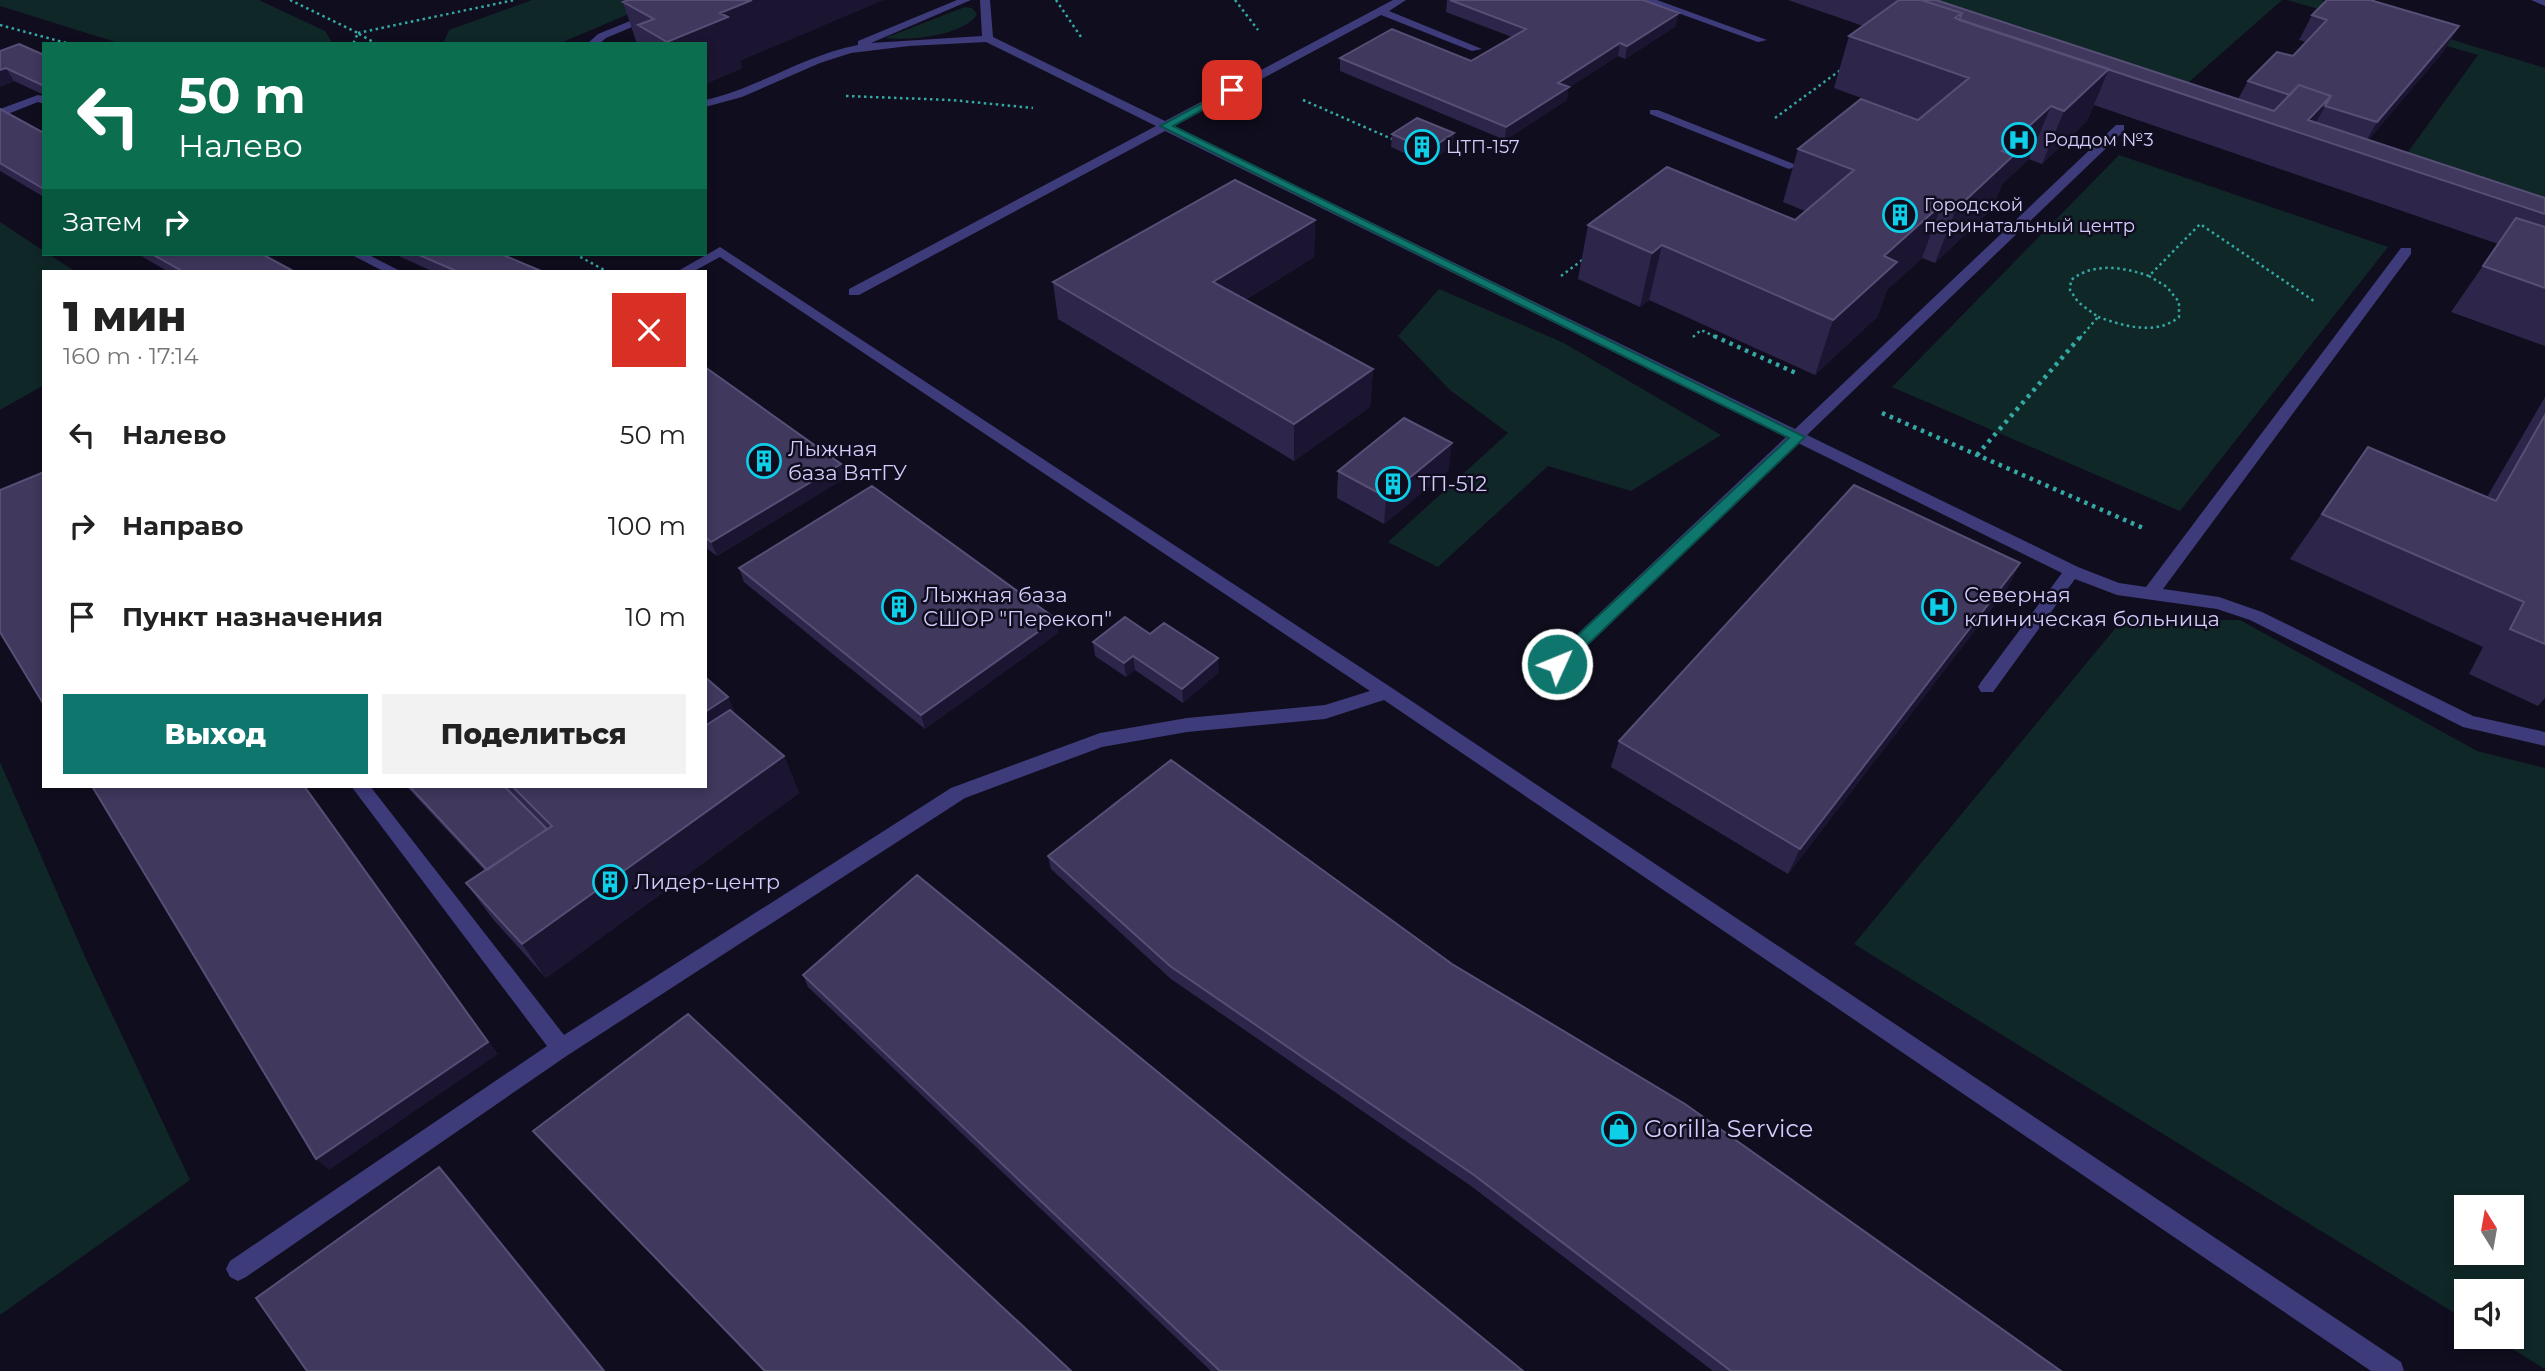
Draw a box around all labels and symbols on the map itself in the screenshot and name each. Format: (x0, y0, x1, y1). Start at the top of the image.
pin (1202, 60, 1262, 120)
hospital icon: Роддом №3 (2000, 121, 2038, 159)
building icon: ЦТП-157 (1403, 128, 1441, 166)
place label: Роддом №3 (2044, 129, 2154, 151)
place label: ЦТП-157 (1446, 136, 1520, 158)
place label: Городской перинатальный центр (1924, 194, 2135, 237)
building icon: Городской перинатальный центр (1881, 196, 1919, 234)
place label: Лыжная база ВятГУ (788, 436, 908, 485)
building icon: Лыжная база ВятГУ (745, 442, 783, 480)
building icon: ТП-512 (1374, 465, 1412, 503)
place label: ТП-512 (1418, 471, 1487, 496)
place label: Лыжная база СШОР "Перекоп" (923, 582, 1112, 631)
place label: Северная клиническая больница (1964, 582, 2220, 631)
building icon: Лыжная база СШОР "Перекоп" (880, 588, 918, 626)
hospital icon: Северная клиническая больница (1920, 588, 1958, 626)
position arrow (1520, 627, 1594, 701)
building icon: Лидер-центр (591, 863, 629, 901)
place label: Лидер-центр (634, 869, 780, 894)
shop icon: Gorilla Service (1600, 1110, 1638, 1148)
place label: Gorilla Service (1644, 1114, 1813, 1143)
north arrow (2454, 1195, 2524, 1265)

